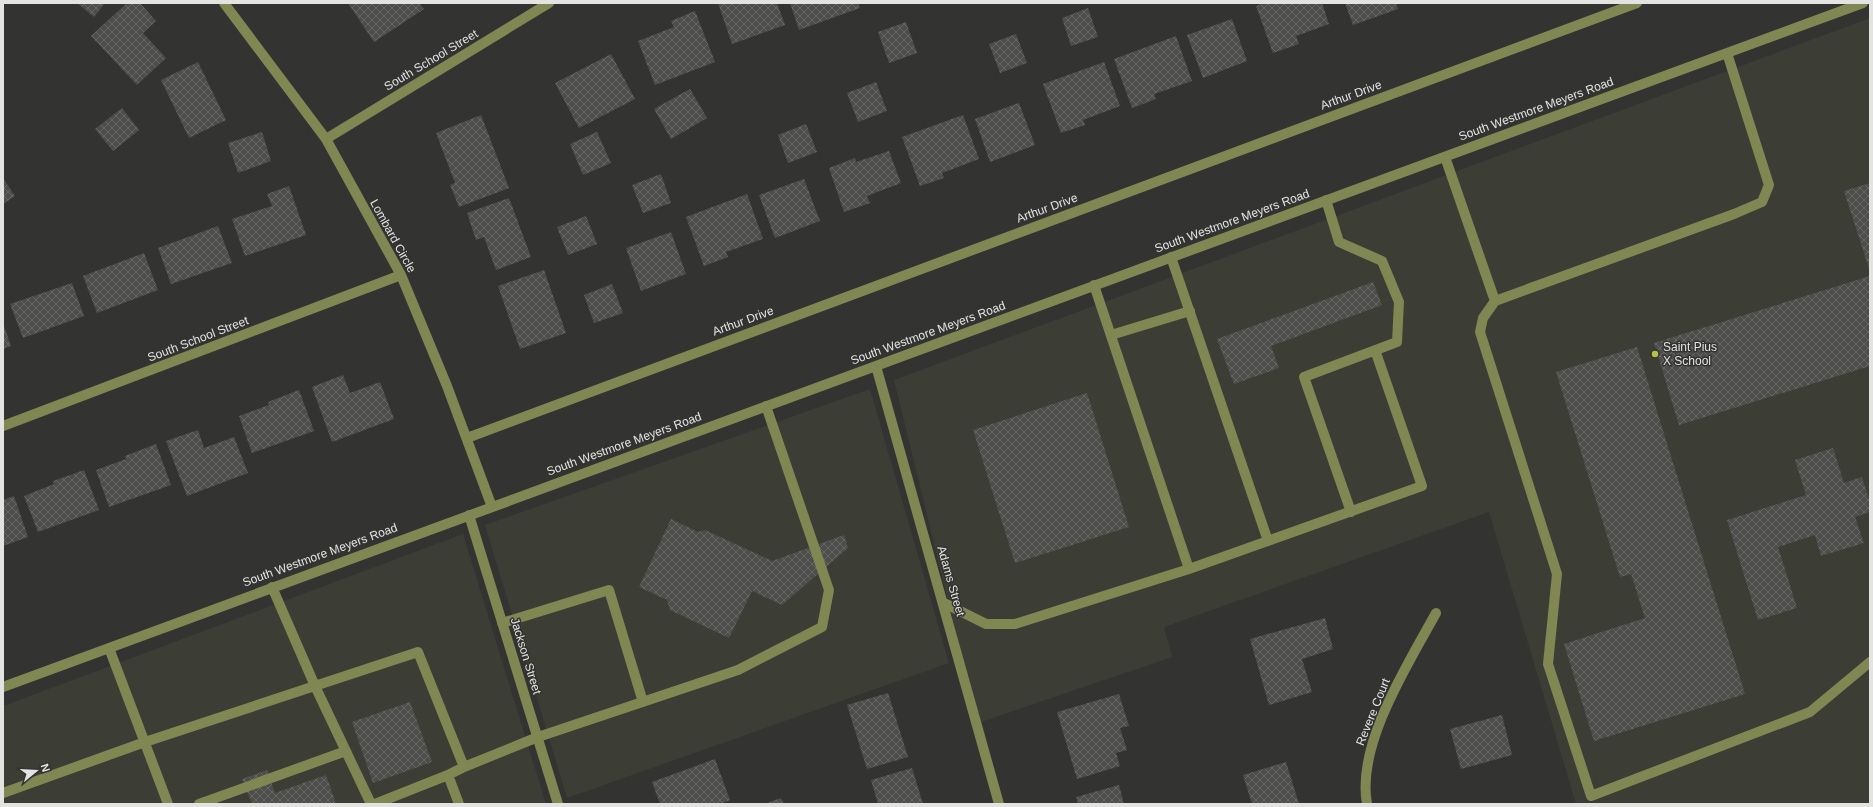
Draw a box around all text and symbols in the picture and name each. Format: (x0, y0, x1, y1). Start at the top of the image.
street label: South School Street (382, 26, 481, 93)
street label: South Westmore Meyers Road (1457, 74, 1615, 144)
street label: Arthur Drive (1319, 77, 1384, 113)
street label: South Westmore Meyers Road (1153, 186, 1311, 256)
street label: Arthur Drive (1015, 190, 1080, 226)
street label: Lombard Circle (367, 197, 419, 275)
street label: South Westmore Meyers Road (849, 298, 1007, 368)
street label: Arthur Drive (711, 303, 776, 339)
street label: South School Street (146, 313, 251, 365)
place label: Saint Pius X School (1663, 340, 1717, 368)
marker: Saint Pius X School (1650, 349, 1660, 359)
street label: South Westmore Meyers Road (545, 409, 703, 479)
street label: South Westmore Meyers Road (241, 520, 399, 590)
street label: Adams Street (934, 544, 968, 619)
street label: Jackson Street (508, 616, 544, 697)
street label: Revere Court (1353, 676, 1393, 748)
north arrow (16, 751, 56, 791)
text: N (39, 762, 52, 774)

